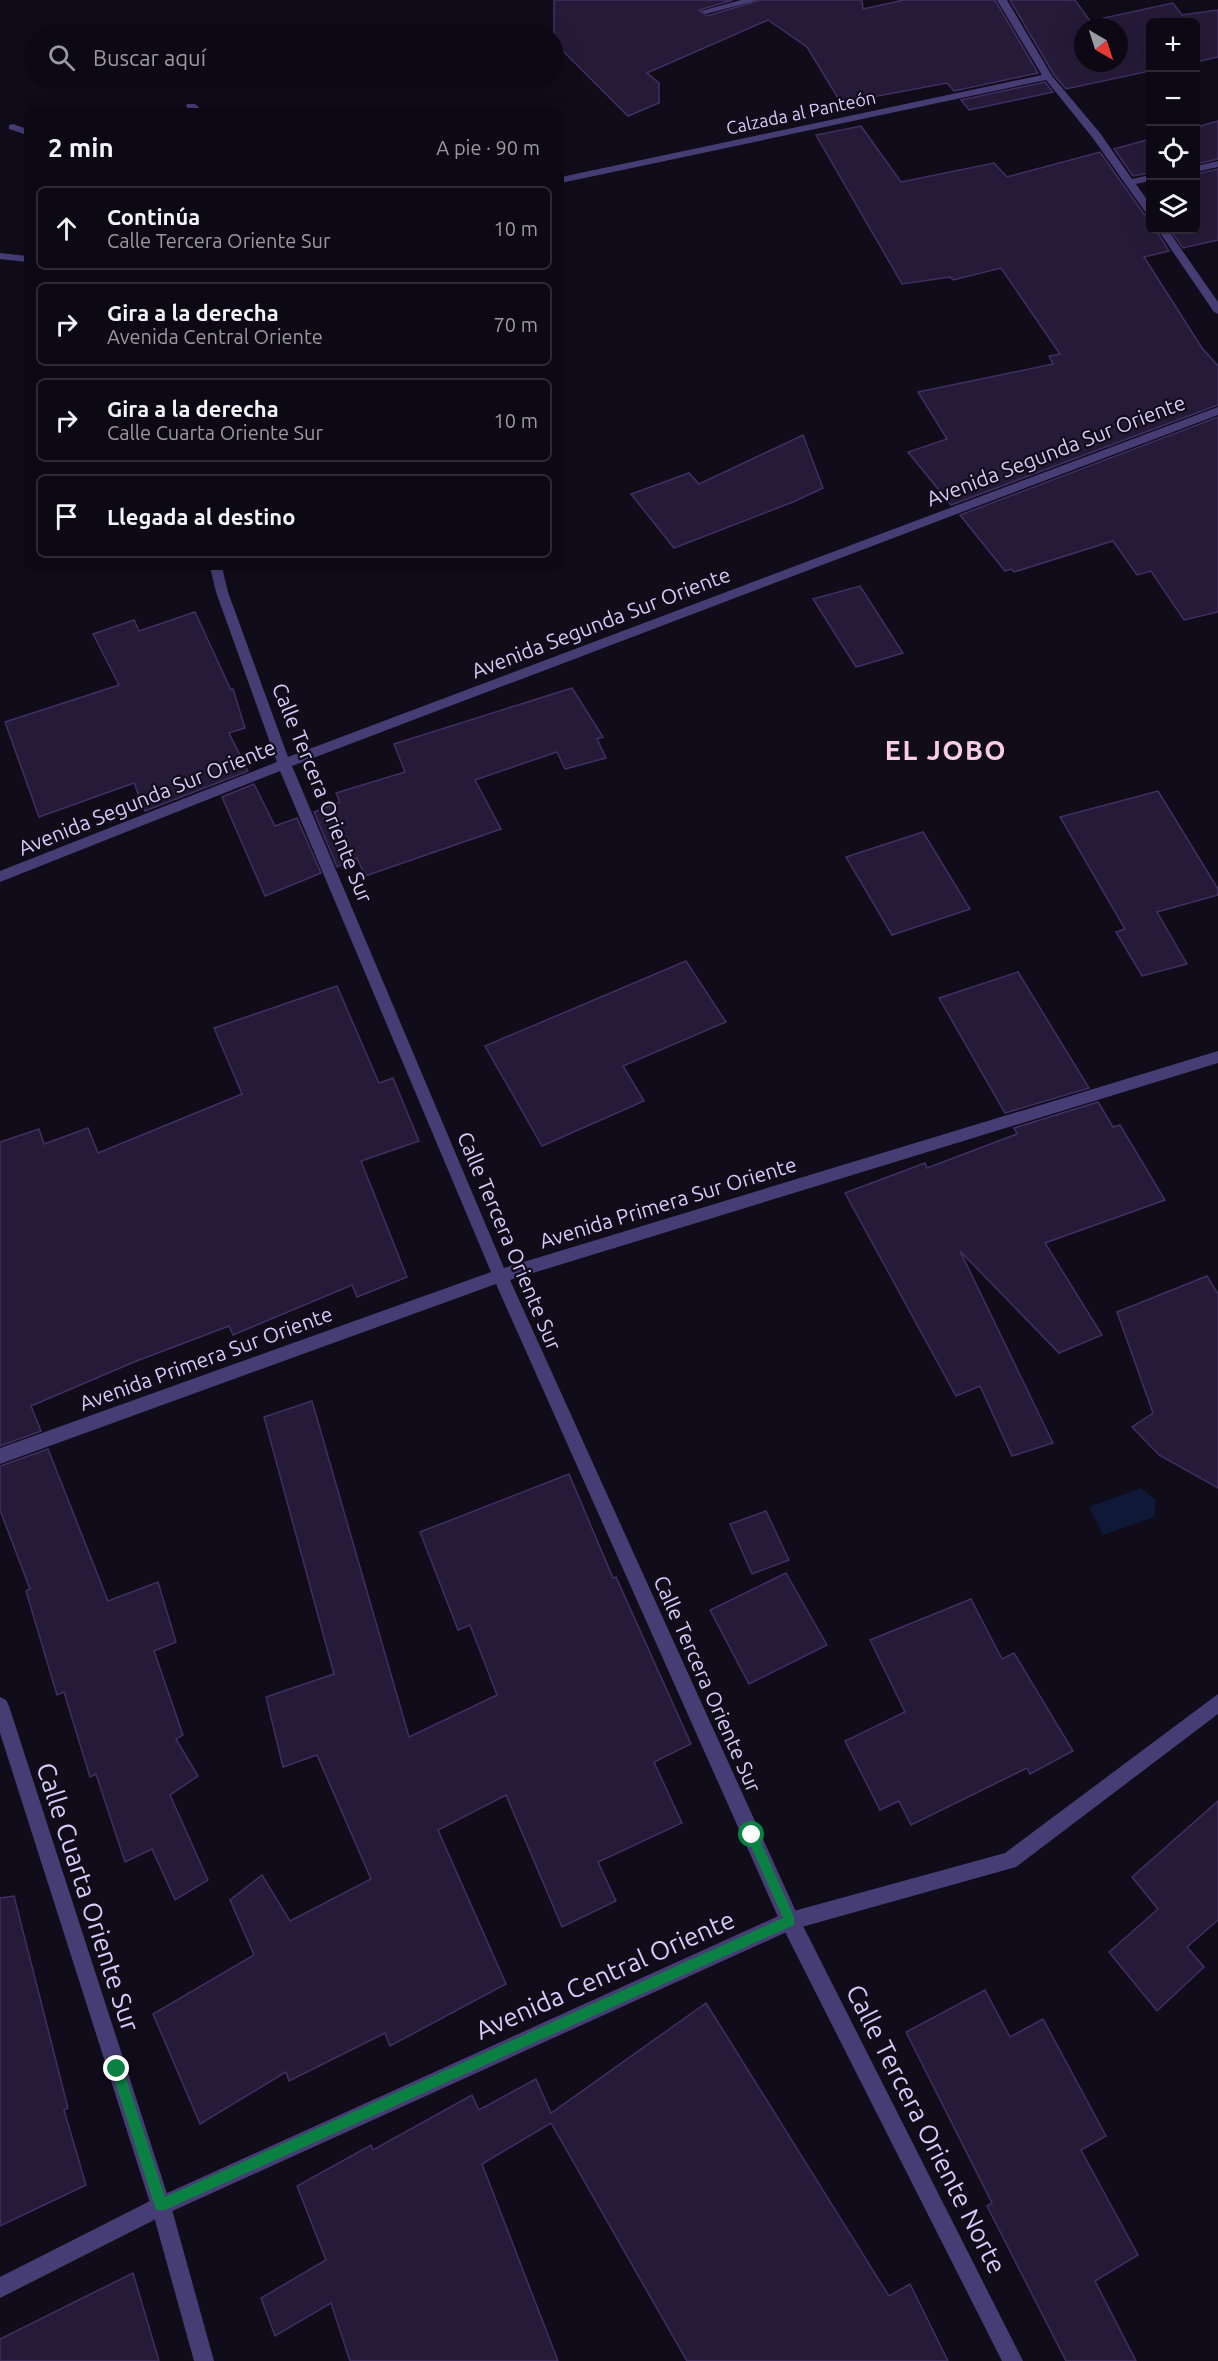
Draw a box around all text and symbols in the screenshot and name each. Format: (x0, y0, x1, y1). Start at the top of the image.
north arrow (1074, 18, 1128, 72)
map controls (1146, 18, 1200, 234)
button: + (1146, 18, 1200, 72)
search box (24, 24, 564, 90)
icon: search (45, 41, 78, 74)
text: Buscar aquí (93, 45, 206, 70)
button: − (1146, 72, 1200, 126)
street label: Calzada al Panteón (724, 86, 877, 138)
button: locate (1146, 126, 1200, 180)
text: 2 min (48, 133, 114, 162)
text: A pie · 90 m (436, 136, 540, 159)
button: layers (1146, 180, 1200, 234)
text: Continúa (107, 204, 200, 229)
icon: ahead (50, 212, 83, 245)
text: 10 m (494, 217, 538, 240)
text: Calle Tercera Oriente Sur (107, 229, 330, 252)
text: Gira a la derecha (107, 300, 279, 325)
icon: right (50, 308, 83, 341)
text: 70 m (494, 313, 538, 336)
text: Avenida Central Oriente (107, 325, 323, 348)
street label: Avenida Segunda Sur Oriente (923, 390, 1188, 511)
text: Gira a la derecha (107, 396, 279, 421)
icon: right (50, 404, 83, 437)
text: 10 m (494, 409, 538, 432)
text: Calle Cuarta Oriente Sur (107, 421, 323, 444)
icon: arrive (50, 500, 83, 533)
text: Llegada al destino (107, 504, 295, 529)
street label: Avenida Segunda Sur Oriente (468, 562, 733, 683)
street label: Calle Tercera Oriente Sur (268, 679, 378, 906)
street label: Avenida Segunda Sur Oriente (15, 734, 279, 860)
district label: EL JOBO (885, 735, 1007, 765)
street label: Calle Tercera Oriente Sur (453, 1128, 567, 1353)
street label: Avenida Primera Sur Oriente (536, 1151, 799, 1253)
street label: Avenida Primera Sur Oriente (76, 1301, 335, 1415)
street label: Calle Tercera Oriente Sur (649, 1572, 767, 1796)
street label: Calle Cuarta Oriente Sur (31, 1759, 146, 2035)
route start (738, 1821, 764, 1847)
street label: Avenida Central Oriente (471, 1904, 739, 2045)
street label: Calle Tercera Oriente Norte (841, 1979, 1012, 2278)
route end (103, 2055, 129, 2081)

